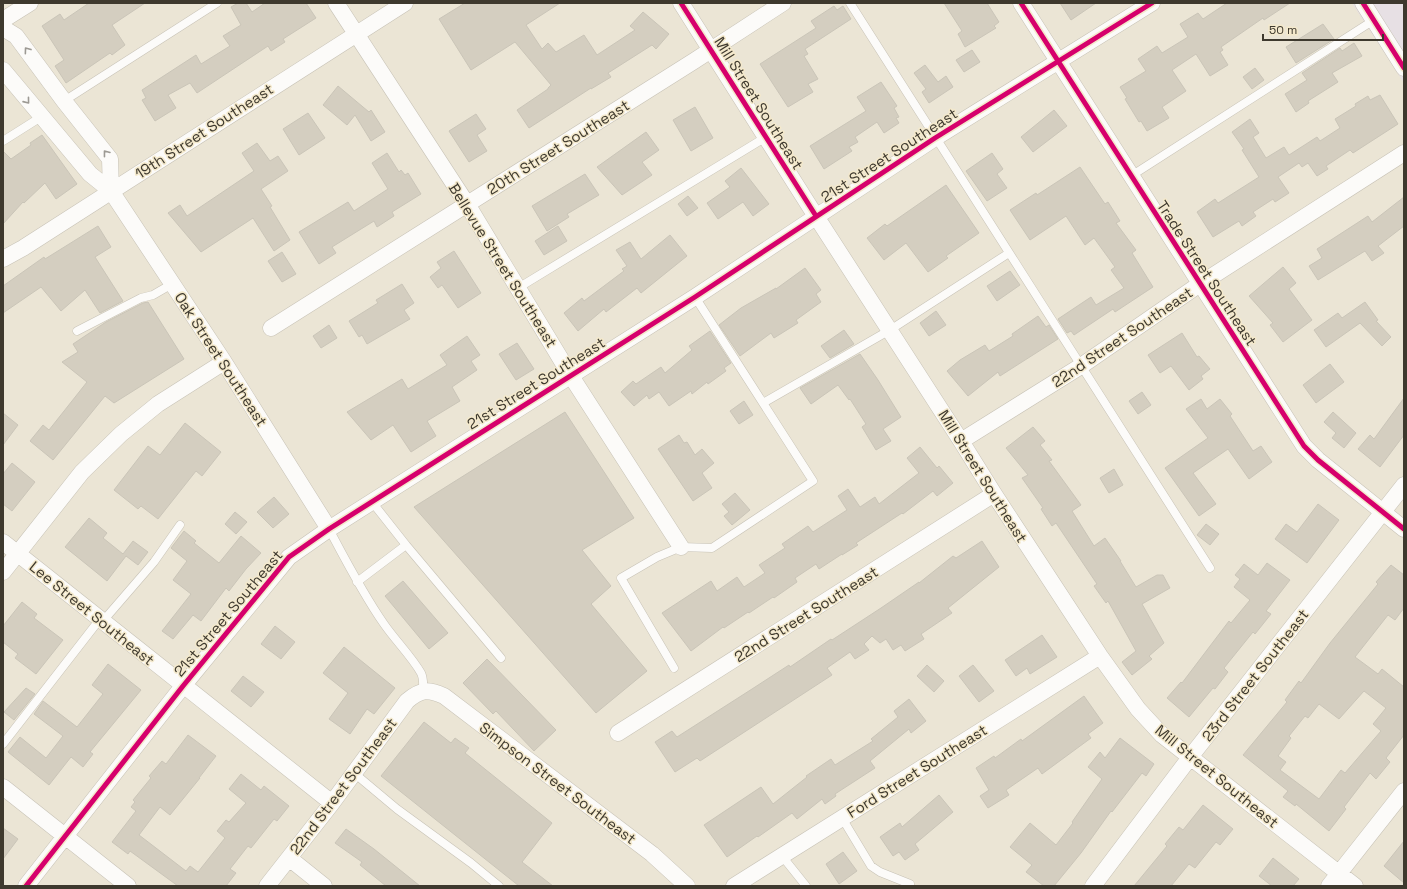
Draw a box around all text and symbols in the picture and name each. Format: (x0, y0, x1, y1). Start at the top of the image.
scale bar (1263, 16, 1383, 42)
text: 50 m (1269, 22, 1297, 38)
street label: Mill Street Southeast (710, 33, 808, 173)
one-way arrow (24, 47, 32, 54)
street label: 19th Street Southeast (131, 79, 277, 183)
street label: 20th Street Southeast (483, 95, 633, 199)
one-way arrow (23, 96, 30, 103)
street label: 21st Street Southeast (817, 104, 961, 206)
one-way arrow (103, 151, 110, 158)
street label: Bellevue Street Southeast (445, 179, 562, 351)
street label: Trade Street Southeast (1153, 197, 1261, 349)
street label: 22nd Street Southeast (1048, 283, 1196, 391)
street label: Oak Street Southeast (171, 288, 272, 430)
street label: 21st Street Southeast (463, 333, 609, 433)
street label: Mill Street Southeast (934, 406, 1032, 546)
street label: 21st Street Southeast (170, 546, 287, 680)
street label: Lee Street Southeast (26, 557, 158, 669)
street label: 22nd Street Southeast (730, 562, 882, 666)
street label: 23rd Street Southeast (1198, 605, 1313, 745)
street label: 22nd Street Southeast (285, 714, 401, 858)
street label: Simpson Street Southeast (476, 718, 640, 848)
street label: Ford Street Southeast (843, 720, 991, 822)
street label: Mill Street Southeast (1151, 720, 1283, 832)

